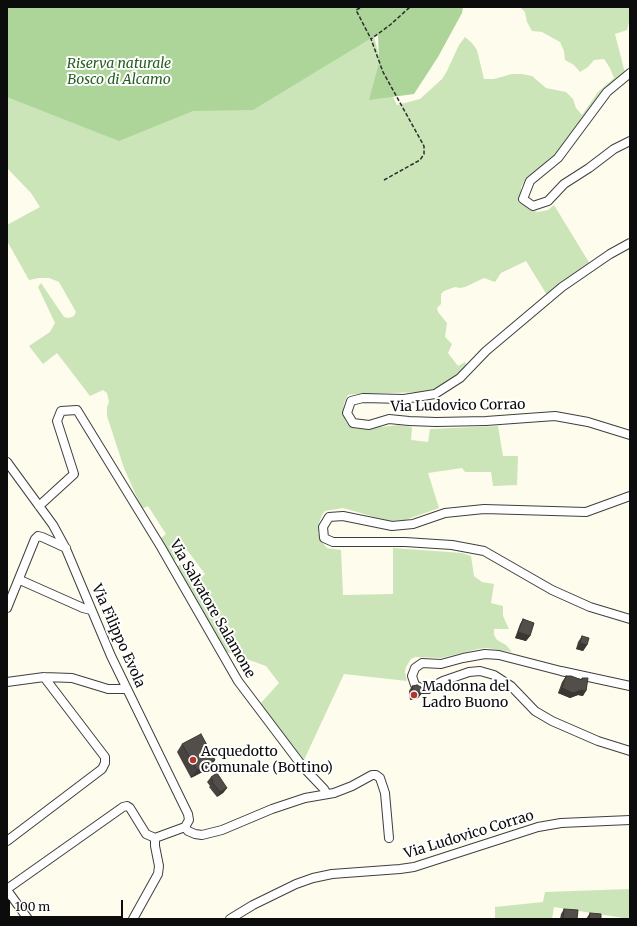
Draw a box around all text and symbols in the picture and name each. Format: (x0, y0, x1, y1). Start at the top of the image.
park label: Riserva naturale Bosco di Alcamo (67, 56, 171, 88)
street label: Via Ludovico Corrao (391, 396, 525, 416)
street label: Via Salvatore Salamone (166, 537, 258, 681)
street label: Via Filippo Evola (88, 582, 148, 690)
place label: Madonna del Ladro Buono (422, 679, 510, 712)
marker: Madonna del Ladro Buono (409, 690, 419, 700)
place label: Acquedotto Comunale (Bottino) (201, 744, 333, 776)
marker: Acquedotto Comunale (Bottino) (188, 755, 198, 765)
street label: Via Ludovico Corrao (402, 807, 536, 863)
scale bar (10, 892, 125, 918)
text: 100 m (15, 899, 50, 914)

